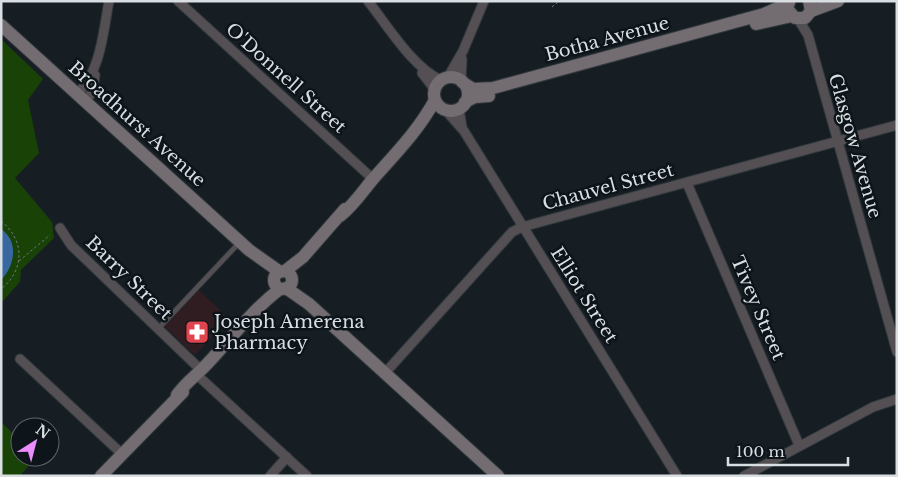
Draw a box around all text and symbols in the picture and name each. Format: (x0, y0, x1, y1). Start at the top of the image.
street label: Botha Avenue (543, 12, 671, 66)
street label: O'Donnell Street (221, 18, 351, 138)
street label: Broadhurst Avenue (64, 57, 210, 191)
street label: Glasgow Avenue (824, 71, 886, 221)
street label: Chauvel Street (540, 159, 676, 215)
street label: Barry Street (81, 231, 177, 325)
street label: Elliot Street (546, 243, 622, 347)
street label: Tivey Street (726, 253, 790, 364)
place label: Joseph Amerena Pharmacy (212, 311, 365, 354)
pharmacy icon: Joseph Amerena Pharmacy (184, 319, 210, 345)
north arrow (10, 417, 60, 467)
text: N (32, 420, 53, 443)
scale bar (728, 434, 848, 466)
text: 100 m (736, 442, 785, 461)

